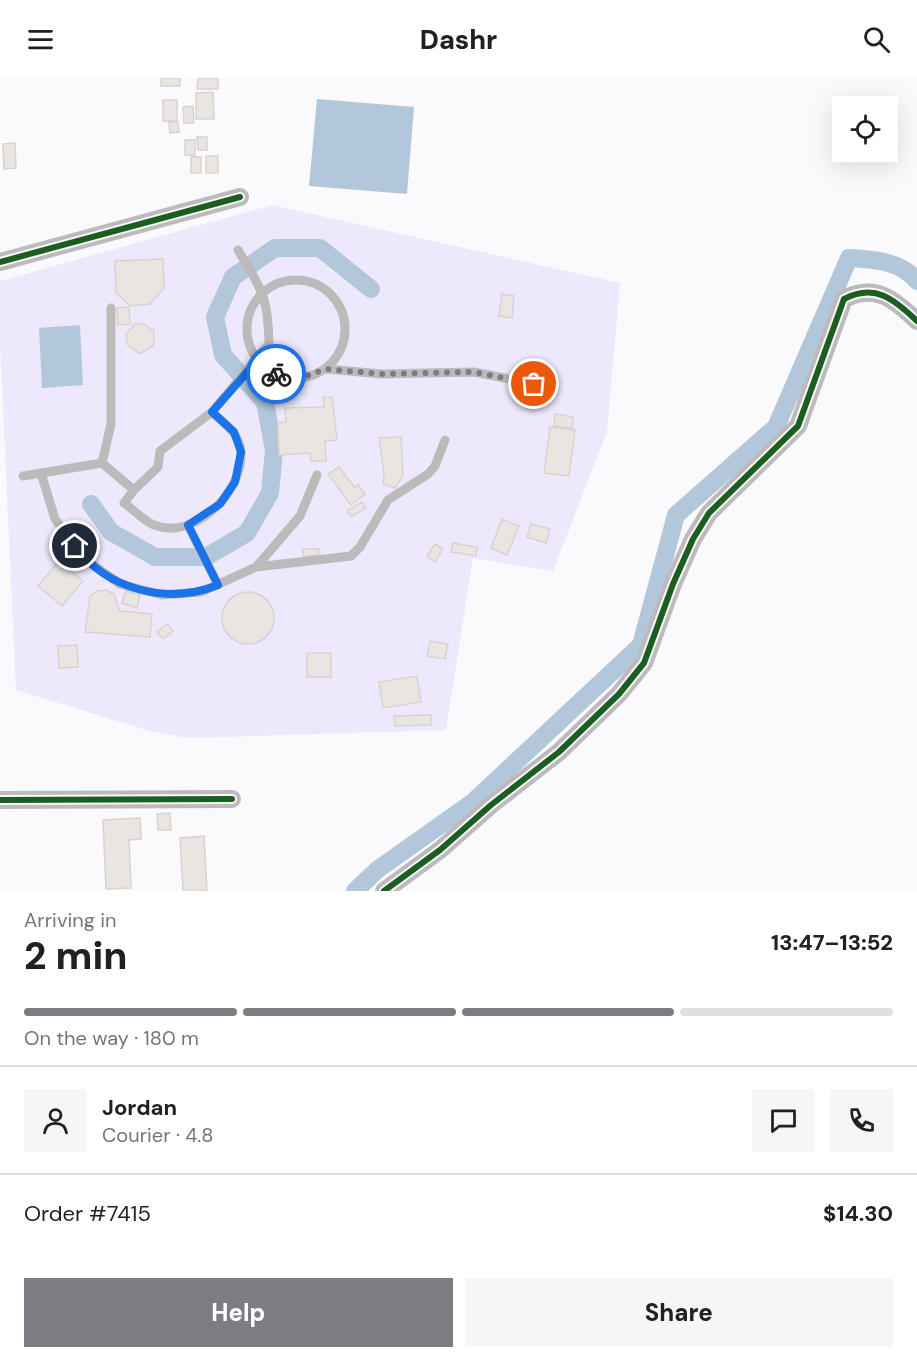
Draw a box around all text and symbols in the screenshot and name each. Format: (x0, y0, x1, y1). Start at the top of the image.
text: Dashr (420, 22, 497, 57)
icon: menu (24, 23, 57, 56)
icon: search (860, 23, 893, 56)
map controls (832, 96, 898, 162)
button: locate (832, 96, 898, 162)
courier (246, 344, 306, 404)
icon: bike (260, 358, 293, 391)
pin (508, 358, 559, 409)
icon: bag (517, 367, 550, 400)
pin (49, 520, 100, 571)
icon: home (58, 529, 91, 562)
text: Arriving in (24, 907, 116, 933)
text: 13:47–13:52 (771, 928, 893, 957)
text: 2 min (24, 930, 128, 981)
text: On the way · 180 m (24, 1025, 199, 1051)
button: person (24, 1089, 87, 1152)
button: chat (752, 1089, 815, 1152)
button: phone (830, 1089, 893, 1152)
text: Jordan (102, 1093, 177, 1122)
text: Courier · 4.8 (102, 1122, 213, 1148)
text: Order #7415 (24, 1199, 151, 1228)
text: $14.30 (823, 1199, 893, 1228)
button: Help (24, 1278, 453, 1347)
button: Share (465, 1278, 893, 1347)

